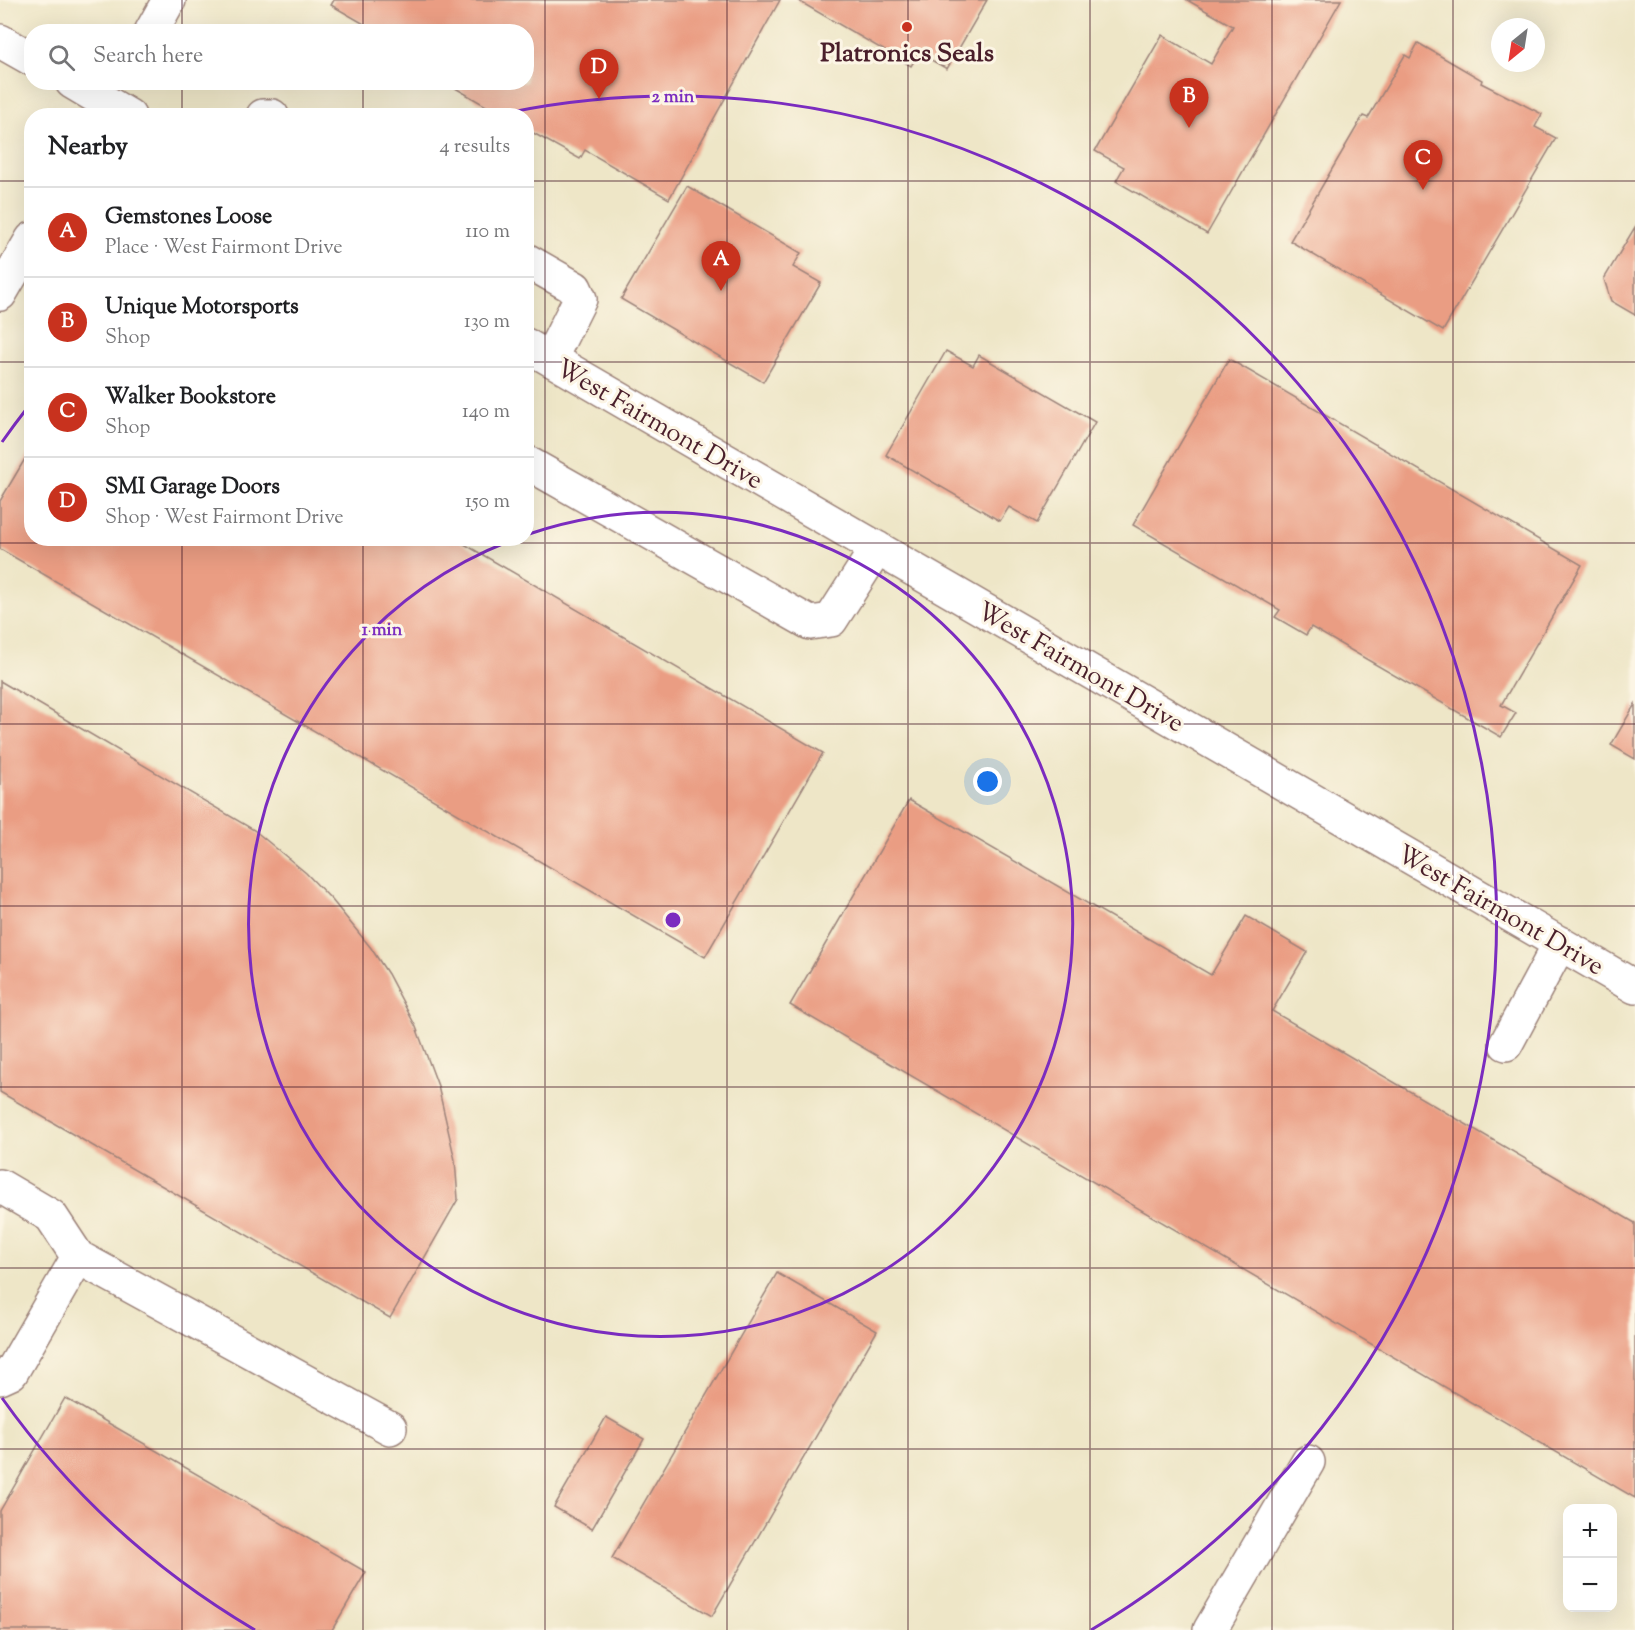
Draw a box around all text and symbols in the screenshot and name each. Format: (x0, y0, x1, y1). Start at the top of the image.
north arrow (1491, 18, 1545, 72)
marker: Platronics Seals (900, 20, 914, 34)
search box (24, 24, 534, 90)
place label: Platronics Seals (820, 36, 994, 73)
icon: search (45, 41, 78, 74)
text: Search here (93, 41, 203, 73)
pin: D (580, 50, 618, 99)
pin: B (1170, 78, 1208, 128)
text: 2 min (652, 85, 695, 111)
text: Nearby (48, 129, 128, 166)
text: 4 results (439, 133, 510, 162)
pin: C (1404, 140, 1442, 190)
text: Gemstones Loose (105, 202, 272, 234)
text: A (59, 218, 76, 247)
text: 110 m (465, 218, 510, 247)
text: Place · West Fairmont Drive (105, 234, 342, 263)
pin: A (702, 242, 740, 291)
text: Unique Motorsports (105, 292, 299, 324)
text: B (61, 308, 74, 337)
text: 130 m (464, 308, 510, 337)
text: Shop (105, 324, 150, 353)
street label: West Fairmont Drive (548, 351, 769, 500)
text: Walker Bookstore (105, 382, 276, 414)
text: C (59, 398, 76, 427)
text: 140 m (462, 398, 510, 427)
text: Shop (105, 414, 150, 443)
text: SMI Garage Doors (105, 472, 280, 504)
text: D (60, 488, 75, 517)
text: 150 m (465, 488, 510, 517)
text: Shop · West Fairmont Drive (105, 504, 344, 533)
street label: West Fairmont Drive (969, 594, 1190, 743)
text: 1 min (362, 618, 403, 644)
your location (973, 767, 1002, 796)
street label: West Fairmont Drive (1389, 837, 1610, 986)
centre of rings (663, 910, 683, 930)
map controls (1563, 1504, 1617, 1612)
button: + (1563, 1504, 1617, 1558)
button: − (1563, 1558, 1617, 1612)

